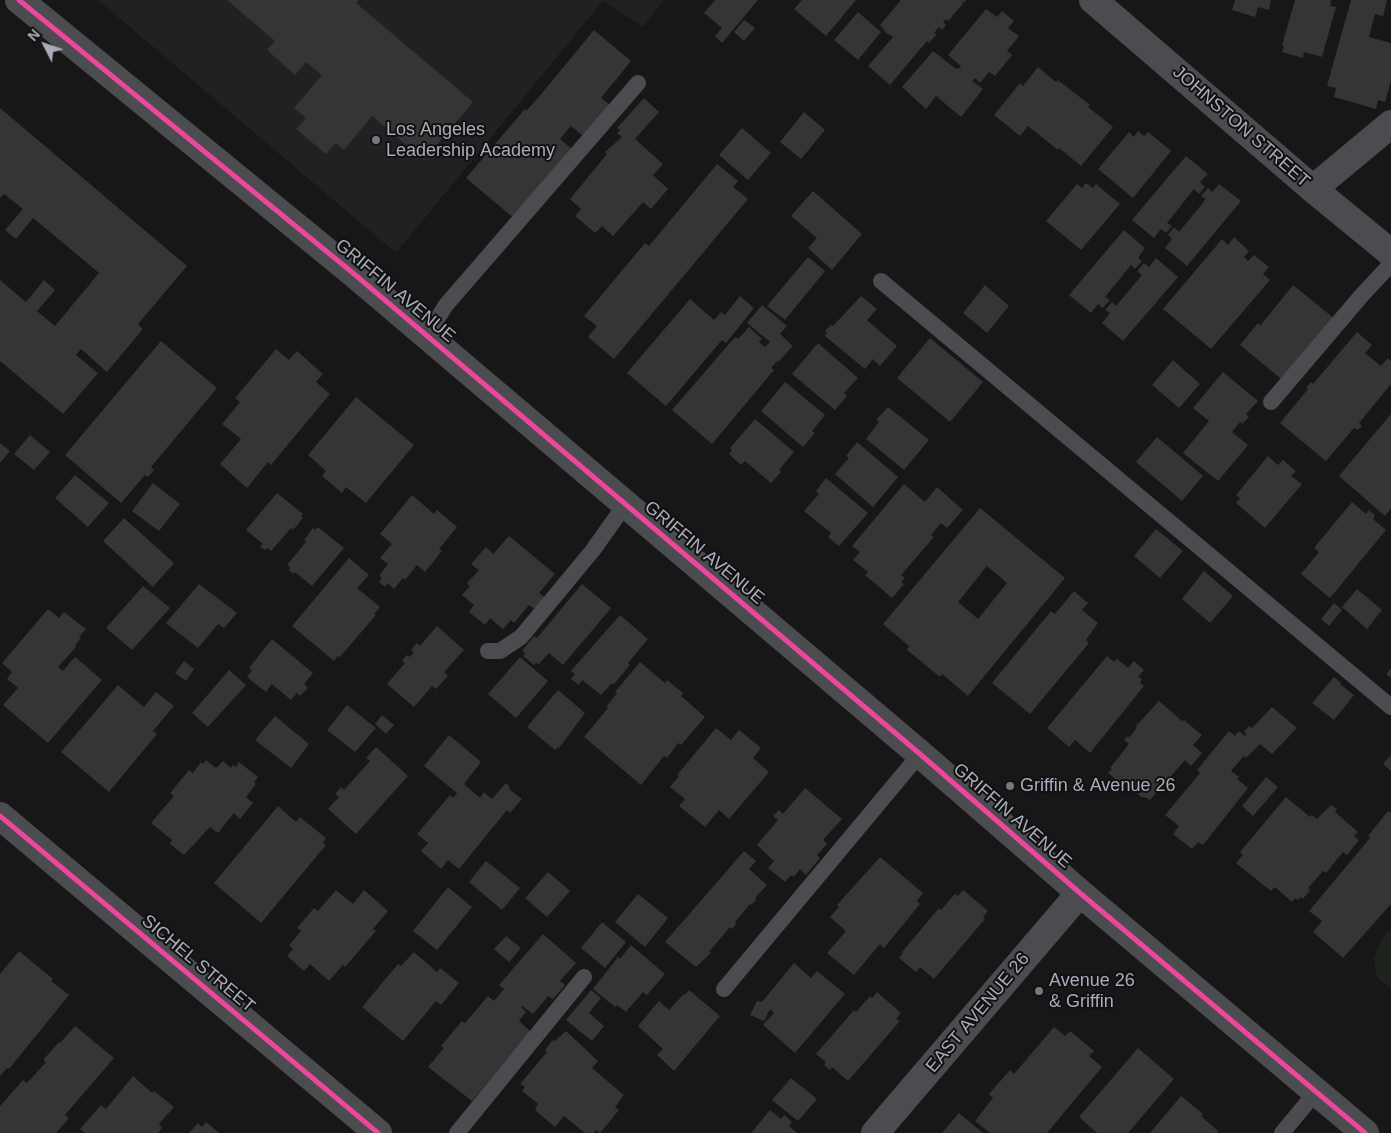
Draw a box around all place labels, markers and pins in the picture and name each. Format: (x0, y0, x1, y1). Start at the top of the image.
place label: Los Angeles Leadership Academy (386, 119, 555, 162)
marker: Los Angeles Leadership Academy (370, 134, 382, 146)
place label: Griffin & Avenue 26 (1020, 775, 1175, 797)
marker: Griffin & Avenue 26 (1004, 780, 1016, 792)
place label: Avenue 26 & Griffin (1049, 970, 1135, 1012)
marker: Avenue 26 & Griffin (1033, 985, 1045, 997)

